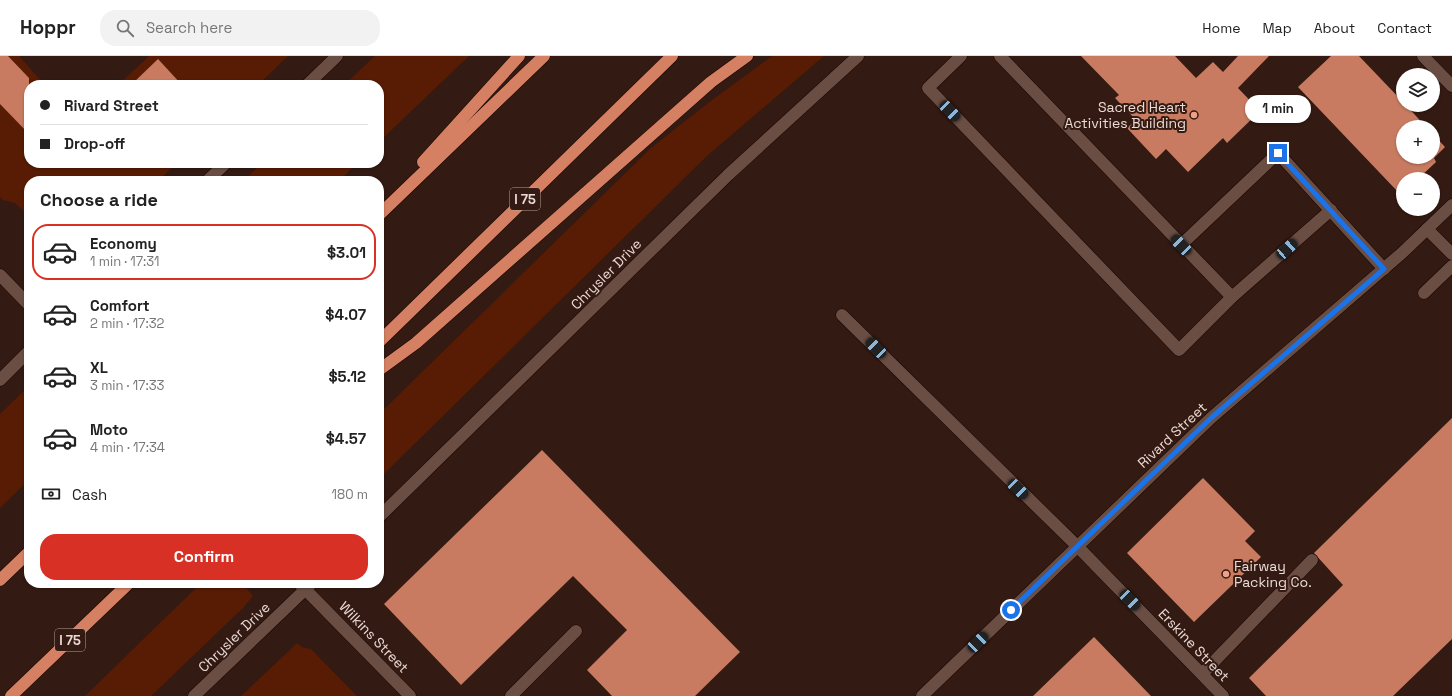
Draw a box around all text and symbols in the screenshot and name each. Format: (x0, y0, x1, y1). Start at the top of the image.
search box (100, 10, 380, 46)
text: Hoppr (20, 15, 76, 40)
icon: search (114, 17, 136, 39)
text: Search here (146, 18, 232, 37)
text: Home (1202, 19, 1240, 37)
text: Map (1262, 19, 1292, 37)
text: About (1314, 19, 1355, 37)
text: Contact (1377, 19, 1432, 37)
map controls (1396, 68, 1440, 216)
button: layers (1396, 68, 1440, 112)
callout: 1 min (1245, 95, 1311, 123)
text: Rivard Street (64, 96, 159, 115)
car (937, 98, 963, 124)
place label: Sacred Heart Activities Building (1064, 98, 1186, 132)
text: 1 min (1262, 100, 1294, 117)
marker: Sacred Heart Activities Building (1189, 110, 1199, 120)
button: + (1396, 120, 1440, 164)
text: Drop-off (64, 134, 125, 153)
route end (1269, 144, 1287, 162)
button: − (1396, 172, 1440, 216)
text: Choose a ride (40, 188, 158, 211)
road number: I 75 (510, 188, 540, 210)
car (1168, 232, 1194, 258)
icon: car (42, 234, 78, 270)
text: Economy (90, 234, 157, 253)
street label: Chrysler Drive (567, 235, 645, 313)
car (1274, 237, 1300, 261)
text: $3.01 (327, 243, 366, 262)
text: 1 min · 17:31 (90, 253, 159, 270)
icon: car (42, 296, 78, 332)
text: Comfort (90, 296, 150, 315)
text: $4.07 (325, 305, 366, 324)
text: 2 min · 17:32 (90, 315, 164, 332)
car (863, 335, 889, 361)
icon: car (42, 358, 78, 394)
text: XL (90, 358, 108, 377)
text: $5.12 (329, 367, 366, 386)
text: 3 min · 17:33 (90, 377, 164, 394)
street label: Rivard Street (1134, 398, 1210, 472)
icon: car (42, 420, 78, 456)
text: Moto (90, 420, 128, 439)
text: $4.57 (326, 429, 366, 448)
text: 4 min · 17:34 (90, 439, 165, 456)
car (1005, 476, 1031, 502)
icon: cash (40, 483, 62, 505)
text: Cash (72, 485, 107, 504)
text: 180 m (332, 486, 368, 503)
button: Confirm (40, 534, 368, 580)
place label: Fairway Packing Co. (1234, 557, 1312, 591)
marker: Fairway Packing Co. (1221, 569, 1231, 579)
car (1117, 587, 1143, 613)
street label: Chrysler Drive (194, 598, 274, 676)
street label: Wilkins Street (335, 598, 413, 676)
route start (1002, 601, 1020, 619)
street label: Erskine Street (1155, 605, 1233, 685)
road number: I 75 (55, 629, 85, 651)
car (965, 629, 991, 655)

